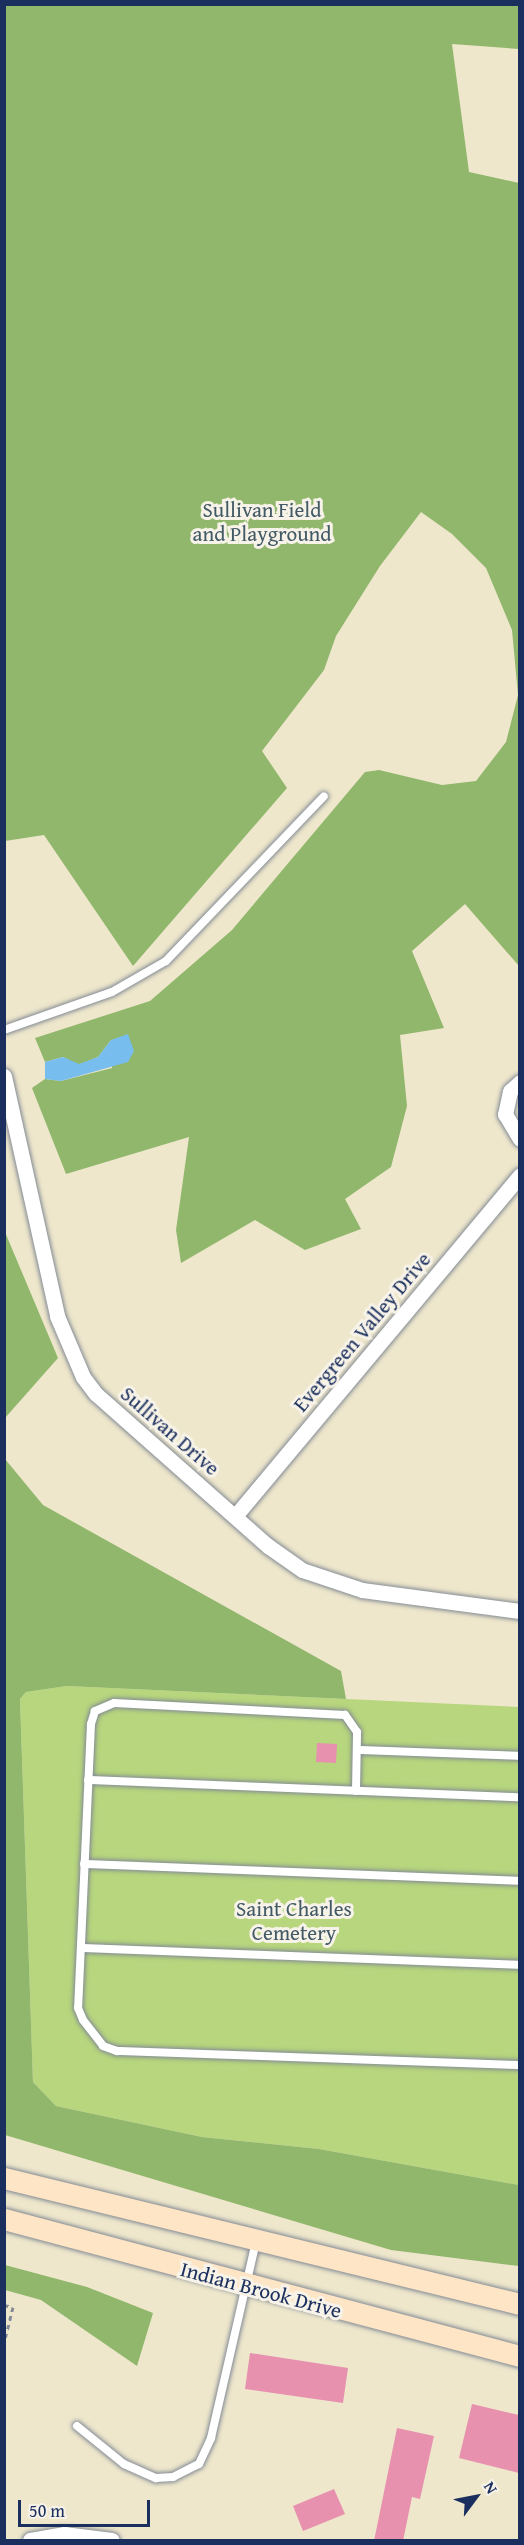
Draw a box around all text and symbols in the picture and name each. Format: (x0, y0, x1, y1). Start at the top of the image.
park label: Sullivan Field and Playground (193, 497, 331, 547)
street label: Evergreen Valley Drive (288, 1247, 436, 1417)
street label: Sullivan Drive (115, 1381, 225, 1481)
park label: Saint Charles Cemetery (236, 1896, 352, 1946)
street label: Indian Brook Drive (178, 2256, 344, 2324)
north arrow (446, 2467, 506, 2527)
text: N (478, 2477, 504, 2498)
scale bar (21, 2488, 153, 2526)
text: 50 m (29, 2497, 65, 2524)

